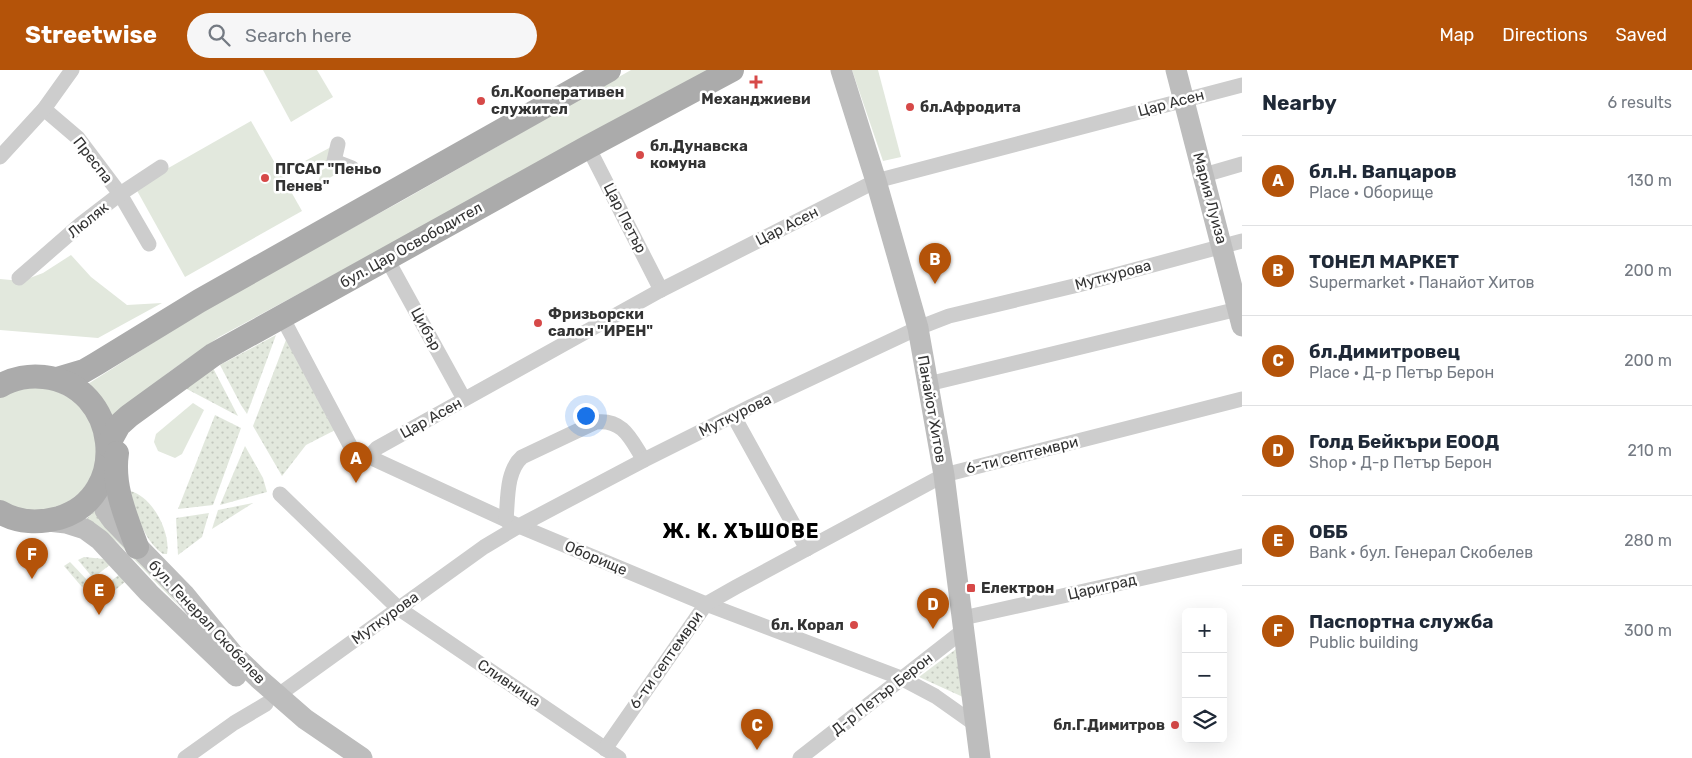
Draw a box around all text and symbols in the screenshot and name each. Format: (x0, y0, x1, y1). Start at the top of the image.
search box (187, 13, 537, 58)
text: Streetwise (25, 21, 157, 49)
icon: search (205, 21, 233, 49)
text: Search here (245, 24, 352, 47)
text: Map (1439, 24, 1474, 46)
text: Directions (1502, 24, 1588, 46)
text: Saved (1616, 24, 1667, 46)
marker: Механджиеви (750, 76, 762, 88)
place label: бл.Кооперативен служител (491, 83, 624, 118)
street label: Цар Асен (1136, 86, 1206, 120)
place label: Механджиеви (701, 90, 811, 108)
text: Nearby (1262, 90, 1337, 115)
text: 6 results (1607, 93, 1672, 112)
marker: бл.Кооперативен служител (475, 95, 487, 107)
place label: бл.Афродита (920, 98, 1021, 116)
marker: бл.Афродита (904, 101, 916, 113)
street label: Преспа (69, 133, 117, 187)
place label: бл.Дунавска комуна (650, 137, 748, 172)
marker: бл.Дунавска комуна (634, 149, 646, 161)
street label: Мария Луиза (1189, 150, 1231, 246)
place label: ПГСАГ "Пеньо Пенев" (275, 160, 381, 195)
text: бл.Н. Вапцаров (1309, 160, 1457, 183)
text: A (1272, 171, 1284, 190)
text: 130 m (1627, 171, 1672, 190)
marker: ПГСАГ "Пеньо Пенев" (259, 172, 271, 184)
street label: Цар Петър (600, 180, 650, 256)
text: Place · Оборище (1309, 183, 1433, 202)
street label: Люляк (64, 198, 112, 242)
street label: бул. Цар Освободител (337, 198, 485, 292)
street label: Цар Асен (753, 203, 821, 249)
pin: B (919, 243, 951, 284)
text: ТОНЕЛ МАРКЕТ (1309, 250, 1459, 273)
street label: Муткурова (1073, 256, 1153, 294)
text: B (1272, 261, 1284, 280)
text: 200 m (1624, 261, 1672, 280)
text: Supermarket · Панайот Хитов (1309, 273, 1535, 292)
street label: Цибър (407, 304, 445, 354)
place label: Фризьорски салон "ИРЕН" (548, 305, 653, 340)
marker: Фризьорски салон "ИРЕН" (532, 317, 544, 329)
text: бл.Димитровец (1309, 340, 1460, 363)
text: C (1272, 351, 1284, 370)
text: 200 m (1624, 351, 1672, 370)
street label: Панайот Хитов (914, 354, 950, 464)
text: Place · Д-р Петър Берон (1309, 363, 1494, 382)
street label: Муткурова (696, 390, 774, 440)
street label: Цар Асен (397, 394, 465, 442)
your location (573, 403, 599, 429)
text: Голд Бейкъри ЕООД (1309, 430, 1499, 453)
street label: 6-ти септември (964, 432, 1080, 478)
text: D (1272, 441, 1284, 460)
text: 210 m (1627, 441, 1672, 460)
pin: A (340, 442, 372, 483)
text: Shop · Д-р Петър Берон (1309, 453, 1492, 472)
district label: Ж. К. ХЪШОВЕ (662, 519, 820, 543)
text: ОББ (1309, 520, 1348, 543)
text: E (1273, 531, 1283, 550)
text: 280 m (1624, 531, 1672, 550)
street label: Оборище (562, 537, 630, 579)
pin: F (16, 538, 48, 579)
text: Bank · бул. Генерал Скобелев (1309, 543, 1533, 562)
street label: бул. Генерал Скобелев (145, 556, 269, 688)
street label: Цариград (1066, 570, 1138, 604)
pin: E (83, 574, 115, 615)
place label: Електрон (981, 579, 1054, 597)
marker: Електрон (965, 582, 977, 594)
street label: Муткурова (348, 588, 422, 648)
pin: D (917, 588, 949, 629)
street label: 6-ти септември (626, 608, 706, 712)
map controls (1182, 608, 1227, 743)
button: + (1182, 608, 1227, 653)
text: Паспортна служба (1309, 610, 1494, 633)
place label: бл. Корал (771, 616, 844, 634)
marker: бл. Корал (848, 619, 860, 631)
text: F (1273, 621, 1283, 640)
text: 300 m (1624, 621, 1672, 640)
text: Public building (1309, 633, 1419, 652)
street label: Д-р Петър Берон (828, 649, 936, 739)
button: − (1182, 653, 1227, 698)
street label: Сливница (474, 655, 544, 711)
button: layers (1182, 698, 1227, 743)
pin: C (741, 709, 773, 750)
place label: бл.Г.Димитров (1053, 716, 1165, 734)
marker: бл.Г.Димитров (1169, 719, 1181, 731)

